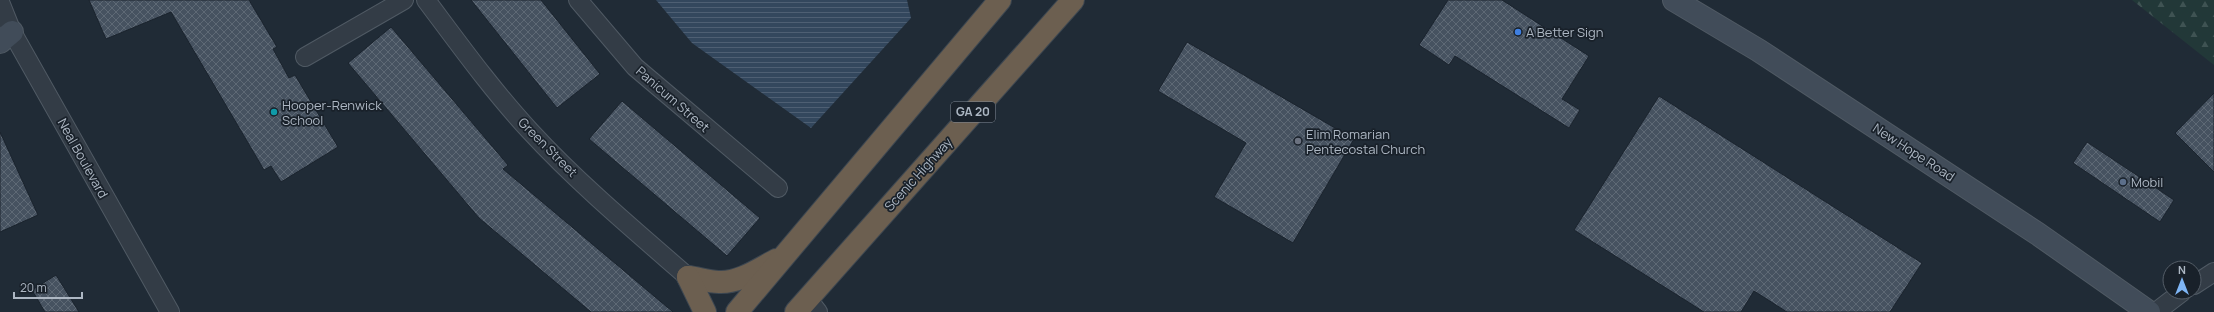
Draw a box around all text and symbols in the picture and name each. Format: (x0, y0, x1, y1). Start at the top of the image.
place label: A Better Sign (1526, 23, 1603, 41)
marker: A Better Sign (1513, 27, 1523, 37)
street label: Panicum Street (632, 62, 714, 136)
place label: Hooper-Renwick School (282, 96, 382, 129)
road number: GA 20 (951, 102, 995, 122)
marker: Hooper-Renwick School (269, 107, 279, 117)
street label: Green Street (514, 113, 582, 181)
street label: Neal Boulevard (54, 115, 112, 201)
street label: New Hope Road (1870, 119, 1958, 185)
place label: Elim Romarian Pentecostal Church (1306, 125, 1425, 158)
street label: Scenic Highway (880, 133, 956, 215)
marker: Elim Romarian Pentecostal Church (1293, 136, 1303, 146)
place label: Mobil (2131, 173, 2163, 191)
marker: Mobil (2118, 177, 2128, 187)
north arrow (2162, 260, 2202, 300)
text: N (2178, 262, 2186, 277)
scale bar (14, 274, 82, 300)
text: 20 m (20, 279, 47, 296)

